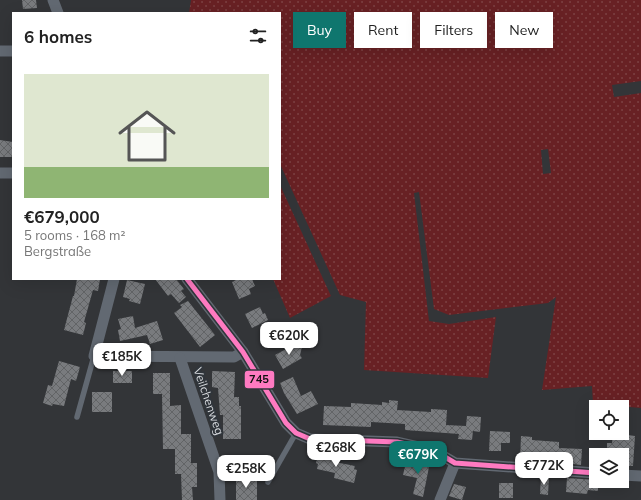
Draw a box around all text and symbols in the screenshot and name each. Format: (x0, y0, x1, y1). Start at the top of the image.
chip: Buy (293, 12, 346, 48)
chip: Rent (354, 12, 412, 48)
chip: Filters (420, 12, 487, 48)
chip: New (495, 12, 553, 48)
icon: filters (247, 25, 269, 47)
text: 6 homes (24, 26, 92, 47)
icon: home (111, 100, 183, 172)
text: €679,000 (24, 206, 100, 227)
text: 5 rooms · 168 m² (24, 227, 125, 243)
text: Bergstraße (24, 243, 91, 259)
pin: €620K (261, 322, 317, 356)
text: €620K (269, 327, 309, 343)
pin: €185K (94, 343, 150, 377)
text: €185K (102, 348, 142, 364)
street label: Veilchenweg (190, 365, 228, 437)
line badge: 745 (244, 370, 275, 389)
text: 745 (249, 372, 269, 386)
map controls (589, 400, 629, 488)
button: locate (589, 400, 629, 440)
pin: €268K (308, 434, 364, 468)
text: €268K (316, 439, 356, 455)
pin: €679K (390, 441, 446, 475)
text: €679K (398, 446, 438, 462)
button: layers (589, 448, 629, 488)
pin: €772K (516, 452, 572, 486)
pin: €258K (218, 455, 274, 489)
text: €772K (524, 457, 564, 473)
text: €258K (226, 460, 266, 476)

